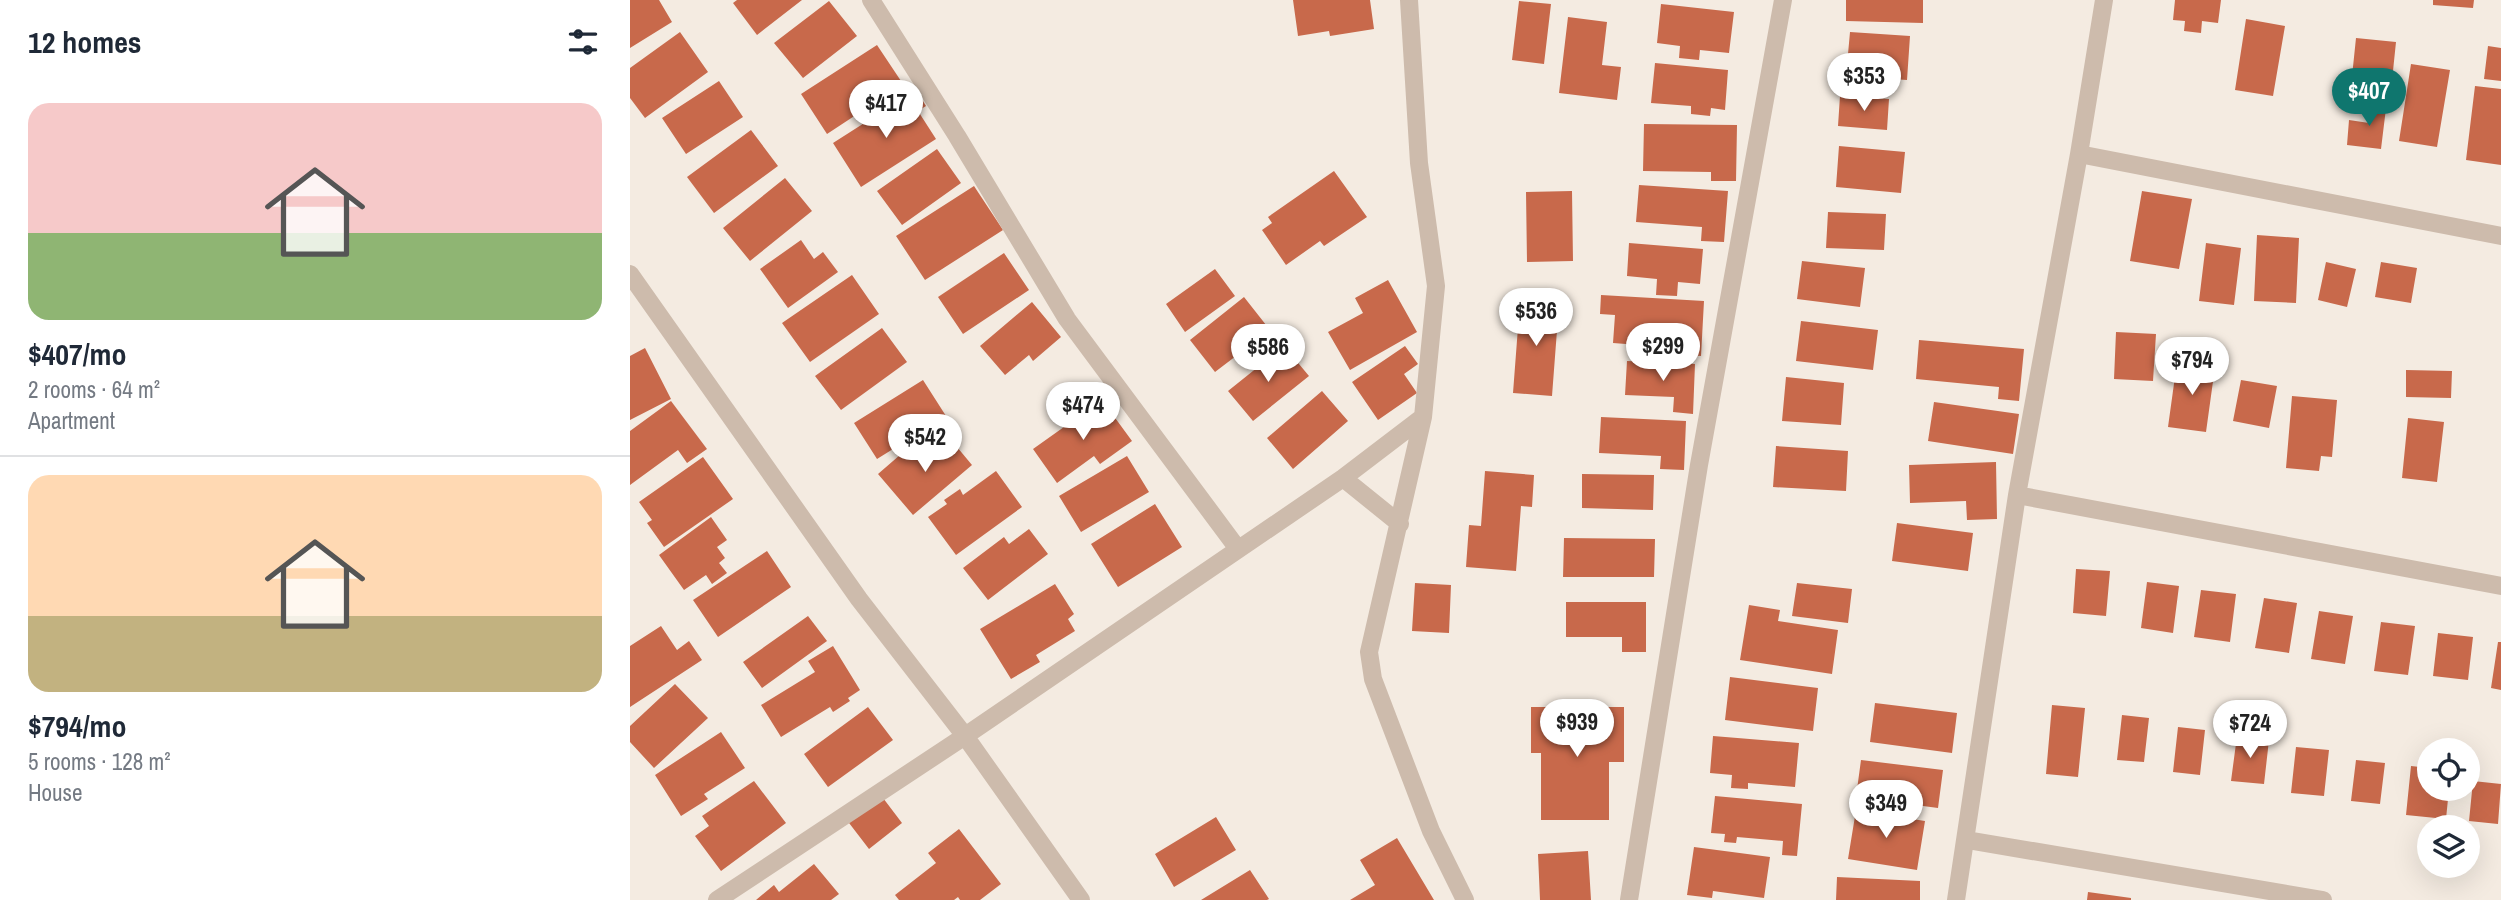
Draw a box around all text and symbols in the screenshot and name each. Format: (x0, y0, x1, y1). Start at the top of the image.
text: 12 homes (28, 22, 142, 62)
icon: filters (564, 23, 602, 61)
pin: $353 (1823, 54, 1905, 113)
text: $353 (1843, 60, 1885, 91)
pin: $407 (2328, 68, 2410, 128)
text: $407 (2348, 75, 2390, 106)
pin: $417 (845, 80, 927, 140)
text: $417 (865, 87, 907, 118)
icon: home (252, 149, 378, 275)
pin: $536 (1495, 288, 1577, 348)
text: $536 (1515, 295, 1557, 326)
pin: $586 (1227, 324, 1309, 384)
pin: $299 (1622, 324, 1704, 383)
text: $299 (1642, 330, 1684, 361)
text: $586 (1247, 331, 1289, 362)
text: $407/mo (28, 334, 126, 374)
pin: $794 (2151, 338, 2233, 397)
text: $794 (2171, 344, 2213, 375)
text: 2 rooms · 64 m² (28, 374, 160, 405)
pin: $474 (1042, 382, 1124, 442)
text: $474 (1062, 389, 1104, 420)
text: Apartment (28, 405, 115, 436)
pin: $542 (884, 414, 966, 474)
text: $542 (904, 421, 946, 452)
icon: home (252, 521, 378, 647)
pin: $939 (1536, 700, 1618, 759)
pin: $724 (2209, 700, 2291, 760)
text: $794/mo (28, 706, 126, 746)
text: $939 (1556, 706, 1598, 737)
text: $724 (2229, 707, 2271, 738)
map controls (2417, 738, 2480, 878)
button: locate (2417, 738, 2480, 801)
text: 5 rooms · 128 m² (28, 746, 171, 777)
text: House (28, 777, 83, 808)
pin: $349 (1845, 780, 1927, 840)
text: $349 (1865, 787, 1907, 818)
button: layers (2417, 815, 2480, 878)

